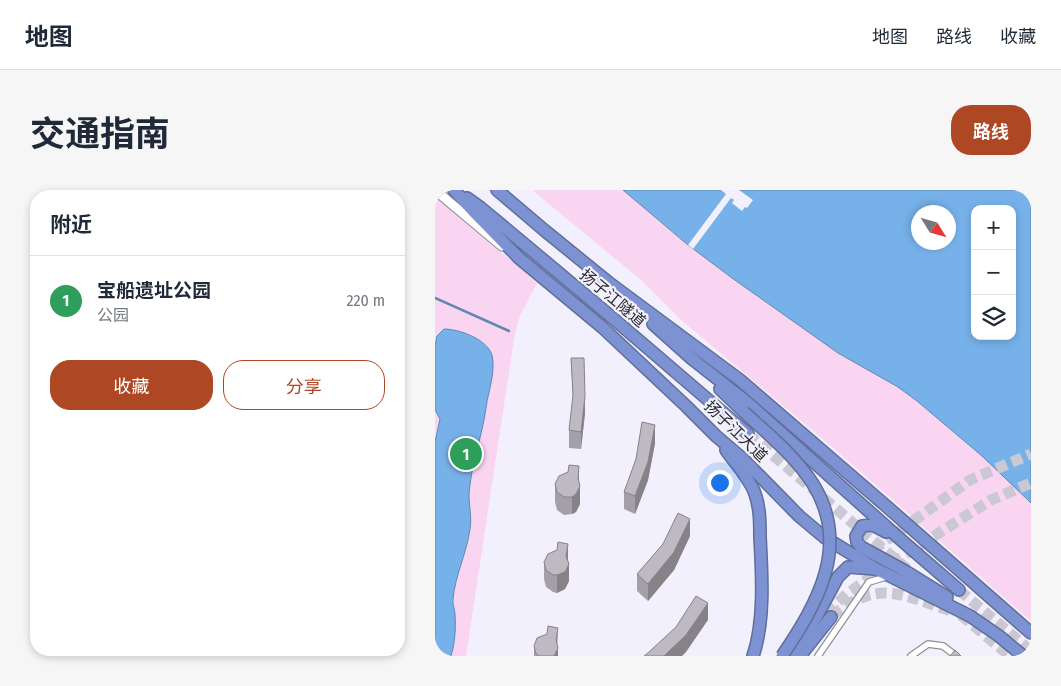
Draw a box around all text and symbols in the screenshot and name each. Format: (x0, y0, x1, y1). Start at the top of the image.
text: 地图 (25, 23, 73, 51)
text: 地图 (872, 26, 908, 48)
text: 路线 (936, 26, 972, 48)
text: 收藏 (1000, 26, 1036, 48)
button: 路线 (951, 105, 1031, 155)
text: 交通指南 (30, 113, 170, 155)
north arrow (911, 205, 956, 250)
map controls (971, 205, 1016, 340)
button: + (971, 205, 1016, 250)
text: 附近 (50, 212, 92, 238)
button: − (971, 250, 1016, 295)
street label: 扬子江隧道 (576, 265, 650, 331)
text: 宝船遗址公园 (97, 279, 211, 302)
text: 1 (63, 291, 69, 310)
text: 220 m (346, 291, 385, 310)
button: layers (971, 295, 1016, 340)
text: 公园 (97, 306, 129, 325)
button: 收藏 (50, 360, 213, 410)
button: 分享 (223, 360, 385, 410)
street label: 扬子江大道 (701, 396, 771, 466)
pin: 1 (450, 435, 482, 473)
your location (707, 470, 733, 496)

